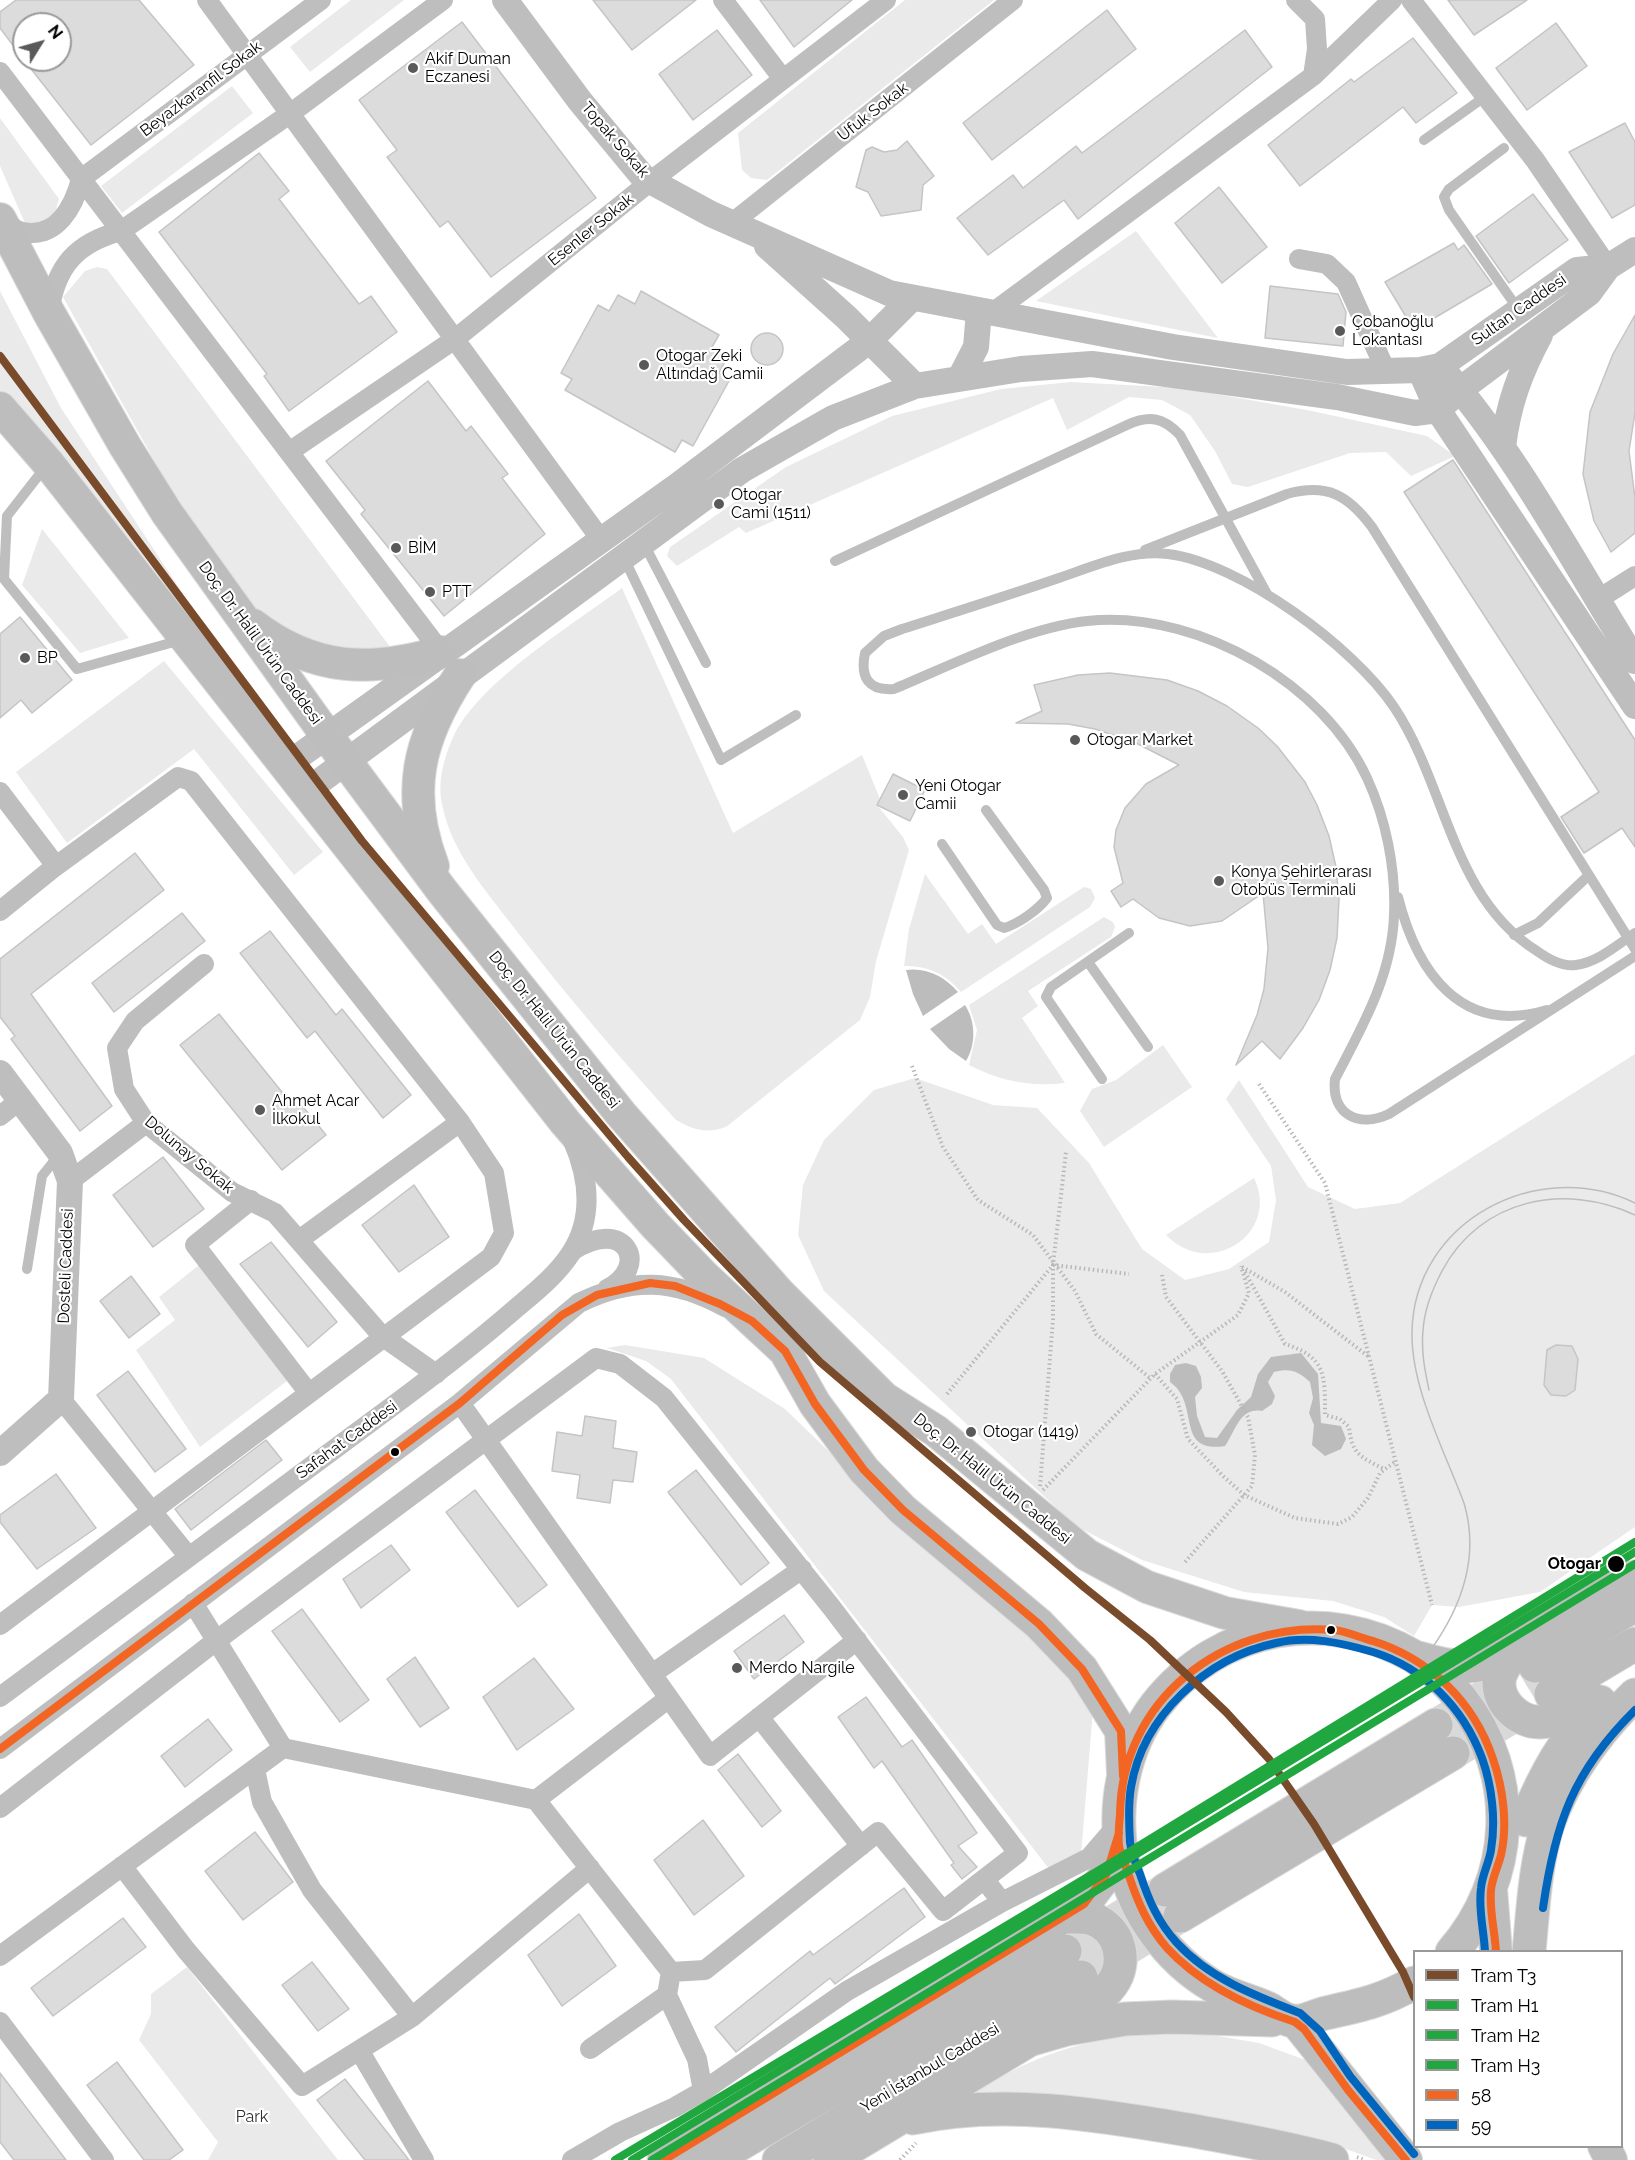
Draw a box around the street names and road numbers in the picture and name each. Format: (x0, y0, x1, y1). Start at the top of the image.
street label: Beyazkaranfil Sokak (137, 37, 265, 141)
street label: Ufuk Sokak (834, 79, 912, 145)
street label: Topak Sokak (577, 98, 653, 182)
street label: Esenler Sokak (544, 190, 638, 270)
street label: Sultan Caddesi (1468, 270, 1570, 350)
street label: Doç. Dr. Halil Ürün Caddesi (194, 558, 326, 728)
street label: Doç. Dr. Halil Ürün Caddesi (485, 947, 623, 1113)
street label: Dolunay Sokak (141, 1112, 237, 1198)
street label: Dosteli Caddesi (54, 1208, 78, 1324)
street label: Safahat Caddesi (293, 1397, 401, 1483)
street label: Doç. Dr. Halil Ürün Caddesi (909, 1410, 1075, 1548)
street label: Yeni İstanbul Caddesi (857, 2019, 1003, 2117)

